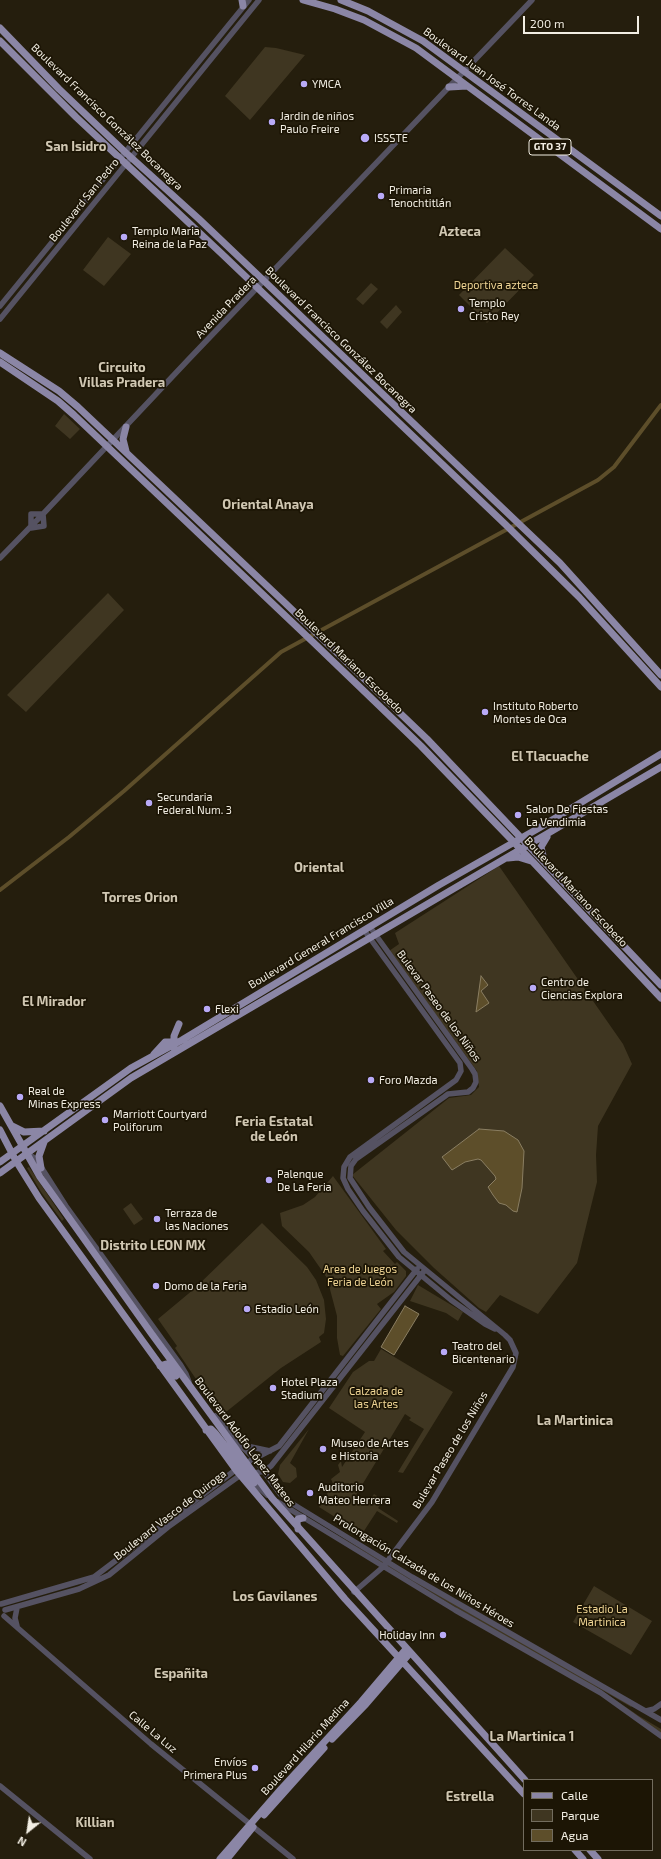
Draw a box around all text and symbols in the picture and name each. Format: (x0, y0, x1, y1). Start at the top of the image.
scale bar (525, 8, 641, 34)
text: 200 m (530, 16, 564, 30)
street label: Boulevard Juan José Torres Landa (421, 25, 563, 133)
street label: Boulevard Francisco González Bocanegra (29, 41, 185, 193)
place label: YMCA (312, 77, 341, 91)
marker: YMCA (299, 79, 309, 89)
place label: Jardin de niños Paulo Freire (280, 109, 354, 135)
marker: Jardin de niños Paulo Freire (267, 117, 277, 127)
place label: ISSSTE (374, 131, 408, 145)
marker: ISSSTE (359, 132, 371, 144)
district label: San Isidro (46, 139, 106, 155)
road number: GTO 37 (529, 139, 571, 155)
street label: Boulevard San Pedro (46, 156, 122, 244)
place label: Primaria Tenochtitlán (389, 183, 451, 209)
marker: Primaria Tenochtitlán (376, 191, 386, 201)
place label: Templo Maria Reina de la Paz (132, 224, 207, 250)
district label: Azteca (439, 224, 481, 240)
marker: Templo Maria Reina de la Paz (119, 232, 129, 242)
street label: Boulevard Francisco González Bocanegra (263, 264, 419, 416)
street label: Avenida Pradera (193, 273, 259, 341)
park label: Deportiva azteca (454, 278, 538, 292)
place label: Templo Cristo Rey (469, 296, 519, 322)
marker: Templo Cristo Rey (456, 304, 466, 314)
district label: Circuito Villas Pradera (79, 360, 165, 391)
district label: Oriental Anaya (222, 497, 314, 513)
street label: Boulevard Mariano Escobedo (292, 606, 406, 716)
place label: Instituto Roberto Montes de Oca (493, 699, 578, 725)
marker: Instituto Roberto Montes de Oca (480, 707, 490, 717)
district label: El Tlacuache (511, 749, 589, 765)
place label: Secundaria Federal Num. 3 (157, 790, 232, 816)
marker: Secundaria Federal Num. 3 (144, 798, 154, 808)
place label: Salon De Fiestas La Vendimia (526, 802, 608, 828)
marker: Salon De Fiestas La Vendimia (513, 810, 523, 820)
street label: Boulevard Mariano Escobedo (522, 834, 630, 950)
district label: Oriental (294, 860, 344, 876)
district label: Torres Orion (102, 890, 178, 906)
street label: Boulevard General Francisco Villa (246, 894, 396, 992)
street label: Bulevar Paseo de los Niños (394, 948, 484, 1064)
place label: Centro de Ciencias Explora (541, 975, 623, 1001)
marker: Centro de Ciencias Explora (528, 983, 538, 993)
district label: El Mirador (22, 994, 86, 1010)
place label: Flexi (215, 1002, 239, 1016)
marker: Flexi (202, 1004, 212, 1014)
place label: Foro Mazda (379, 1073, 438, 1087)
marker: Foro Mazda (366, 1075, 376, 1085)
place label: Real de Minas Express (28, 1084, 101, 1110)
marker: Real de Minas Express (15, 1092, 25, 1102)
place label: Marriott Courtyard Poliforum (113, 1107, 207, 1133)
district label: Feria Estatal de León (235, 1114, 313, 1145)
marker: Marriott Courtyard Poliforum (100, 1115, 110, 1125)
place label: Palenque De La Feria (277, 1167, 332, 1193)
marker: Palenque De La Feria (264, 1175, 274, 1185)
place label: Terraza de las Naciones (165, 1206, 228, 1232)
marker: Terraza de las Naciones (152, 1214, 162, 1224)
district label: Distrito LEON MX (100, 1238, 206, 1254)
park label: Area de Juegos Feria de León (323, 1262, 397, 1288)
place label: Domo de la Feria (164, 1279, 247, 1293)
marker: Domo de la Feria (151, 1281, 161, 1291)
place label: Estadio León (255, 1302, 319, 1316)
marker: Estadio León (242, 1304, 252, 1314)
place label: Teatro del Bicentenario (452, 1339, 515, 1365)
marker: Teatro del Bicentenario (439, 1347, 449, 1357)
street label: Boulevard Adolfo López Mateos (192, 1375, 298, 1509)
place label: Hotel Plaza Stadium (281, 1375, 338, 1401)
marker: Hotel Plaza Stadium (268, 1383, 278, 1393)
park label: Calzada de las Artes (349, 1384, 403, 1410)
street label: Bulevar Paseo de los Niños (410, 1389, 490, 1511)
district label: La Martinica (537, 1413, 613, 1429)
place label: Museo de Artes e Historia (331, 1436, 409, 1462)
marker: Museo de Artes e Historia (318, 1444, 328, 1454)
street label: Boulevard Vasco de Quiroga (111, 1467, 229, 1563)
place label: Auditorio Mateo Herrera (318, 1480, 391, 1506)
marker: Auditorio Mateo Herrera (305, 1488, 315, 1498)
street label: Prolongación Calzada de los Niños Héroes (331, 1512, 517, 1630)
district label: Los Gavilanes (233, 1589, 317, 1605)
park label: Estadio La Martinica (576, 1602, 628, 1628)
place label: Holiday Inn (379, 1628, 435, 1642)
marker: Holiday Inn (438, 1630, 448, 1640)
district label: Españita (154, 1666, 208, 1682)
street label: Boulevard Hilario Medina (258, 1696, 352, 1798)
street label: Calle La Luz (126, 1708, 180, 1756)
district label: La Martinica 1 (490, 1729, 574, 1745)
place label: Envíos Primera Plus (183, 1755, 247, 1781)
marker: Envíos Primera Plus (250, 1763, 260, 1773)
legend (523, 1779, 653, 1851)
text: Calle (561, 1788, 588, 1802)
district label: Estrella (446, 1789, 494, 1805)
text: Parque (561, 1808, 599, 1822)
north arrow (8, 1811, 48, 1851)
district label: Killian (75, 1815, 115, 1831)
text: Agua (561, 1828, 589, 1842)
text: N (15, 1834, 28, 1849)

